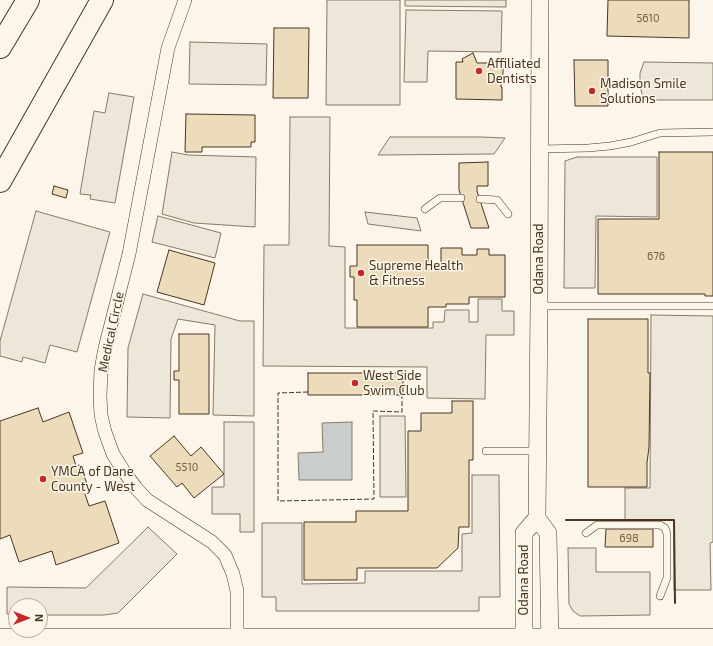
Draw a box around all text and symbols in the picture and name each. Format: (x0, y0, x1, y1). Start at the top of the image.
house number: 5610 (636, 11, 660, 25)
place label: Affiliated Dentists (487, 56, 541, 87)
marker: Affiliated Dentists (474, 66, 484, 76)
place label: Madison Smile Solutions (600, 76, 686, 107)
marker: Madison Smile Solutions (587, 86, 597, 96)
street label: Odana Road (531, 224, 547, 294)
house number: 676 (647, 249, 665, 263)
place label: Supreme Health & Fitness (369, 258, 464, 289)
marker: Supreme Health & Fitness (356, 268, 366, 278)
street label: Medical Circle (95, 290, 127, 374)
place label: West Side Swim Club (363, 368, 425, 399)
marker: West Side Swim Club (350, 378, 360, 388)
house number: 5510 (176, 460, 198, 474)
place label: YMCA of Dane County - West (51, 464, 135, 495)
marker: YMCA of Dane County - West (38, 474, 48, 484)
house number: 698 (619, 531, 639, 545)
street label: Odana Road (516, 545, 532, 615)
north arrow (8, 598, 48, 638)
text: N (33, 614, 46, 622)

